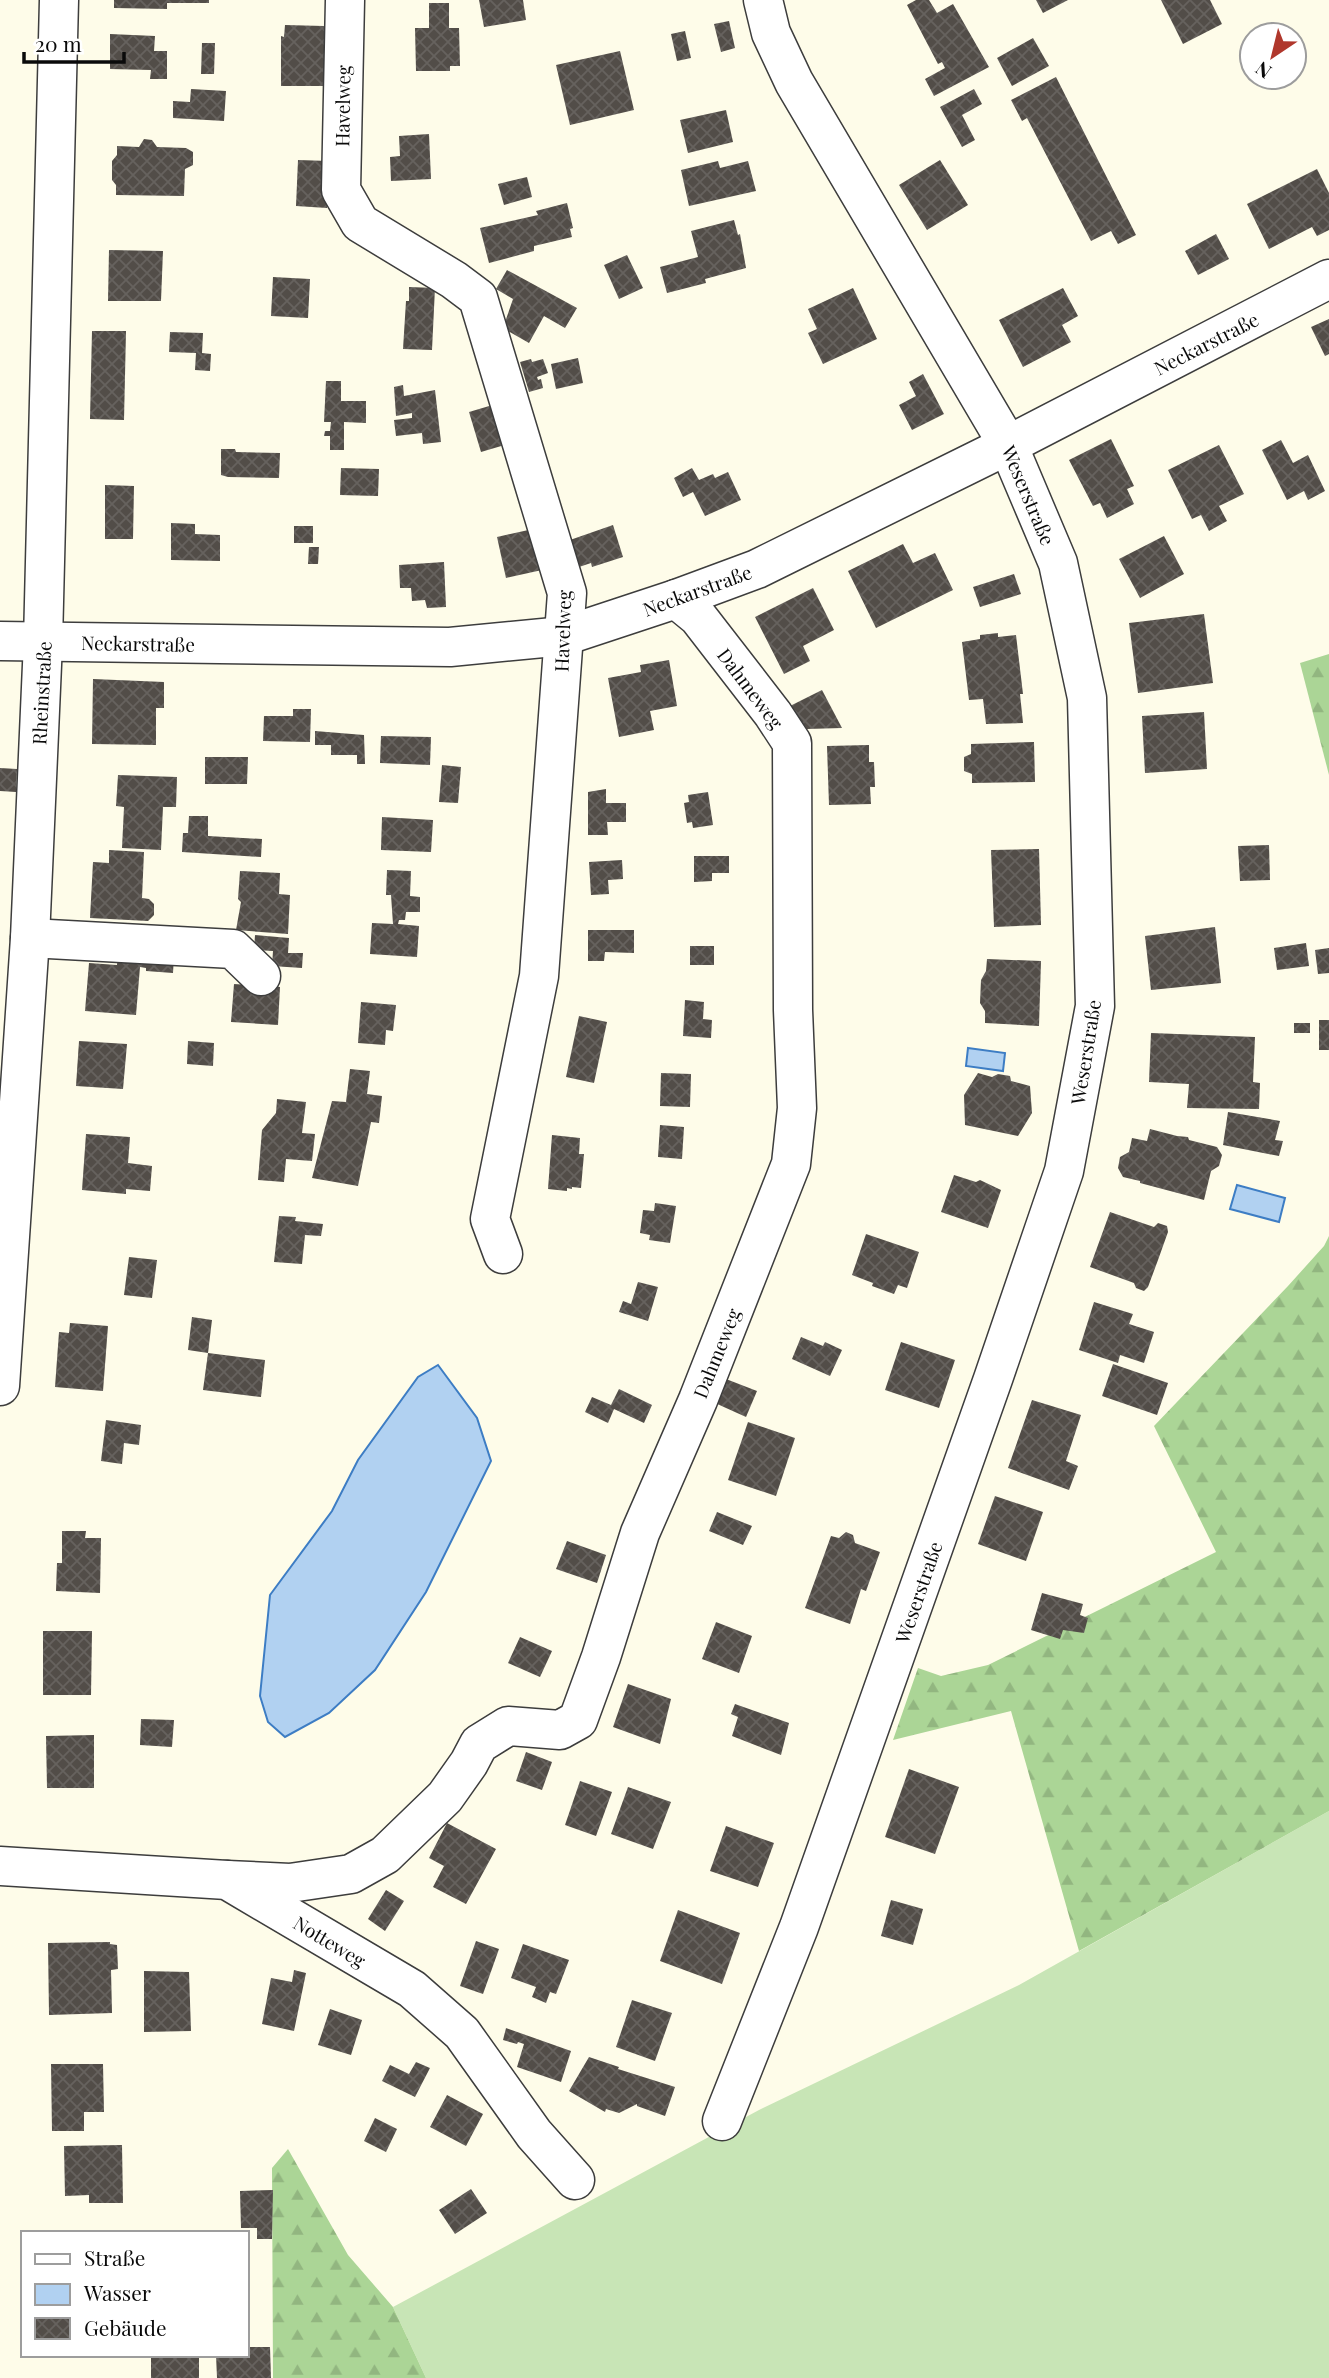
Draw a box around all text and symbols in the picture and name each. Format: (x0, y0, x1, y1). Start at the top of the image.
scale bar (24, 21, 124, 65)
north arrow (1238, 21, 1308, 91)
text: 20 m (35, 29, 82, 57)
text: N (1249, 56, 1276, 85)
street label: Havelweg (328, 65, 356, 147)
street label: Neckarstraße (1149, 306, 1263, 380)
street label: Weserstraße (996, 440, 1062, 549)
street label: Neckarstraße (639, 558, 755, 622)
street label: Havelweg (548, 590, 576, 672)
street label: Neckarstraße (81, 629, 195, 657)
street label: Rheinstraße (25, 640, 57, 746)
street label: Dahmeweg (712, 642, 790, 734)
street label: Weserstraße (1064, 998, 1106, 1107)
street label: Dahmeweg (686, 1304, 746, 1402)
street label: Weserstraße (888, 1538, 948, 1647)
street label: Notteweg (289, 1909, 371, 1973)
legend (21, 2231, 248, 2357)
text: Straße (84, 2243, 145, 2271)
text: Wasser (83, 2278, 152, 2306)
text: Gebäude (84, 2313, 167, 2341)

